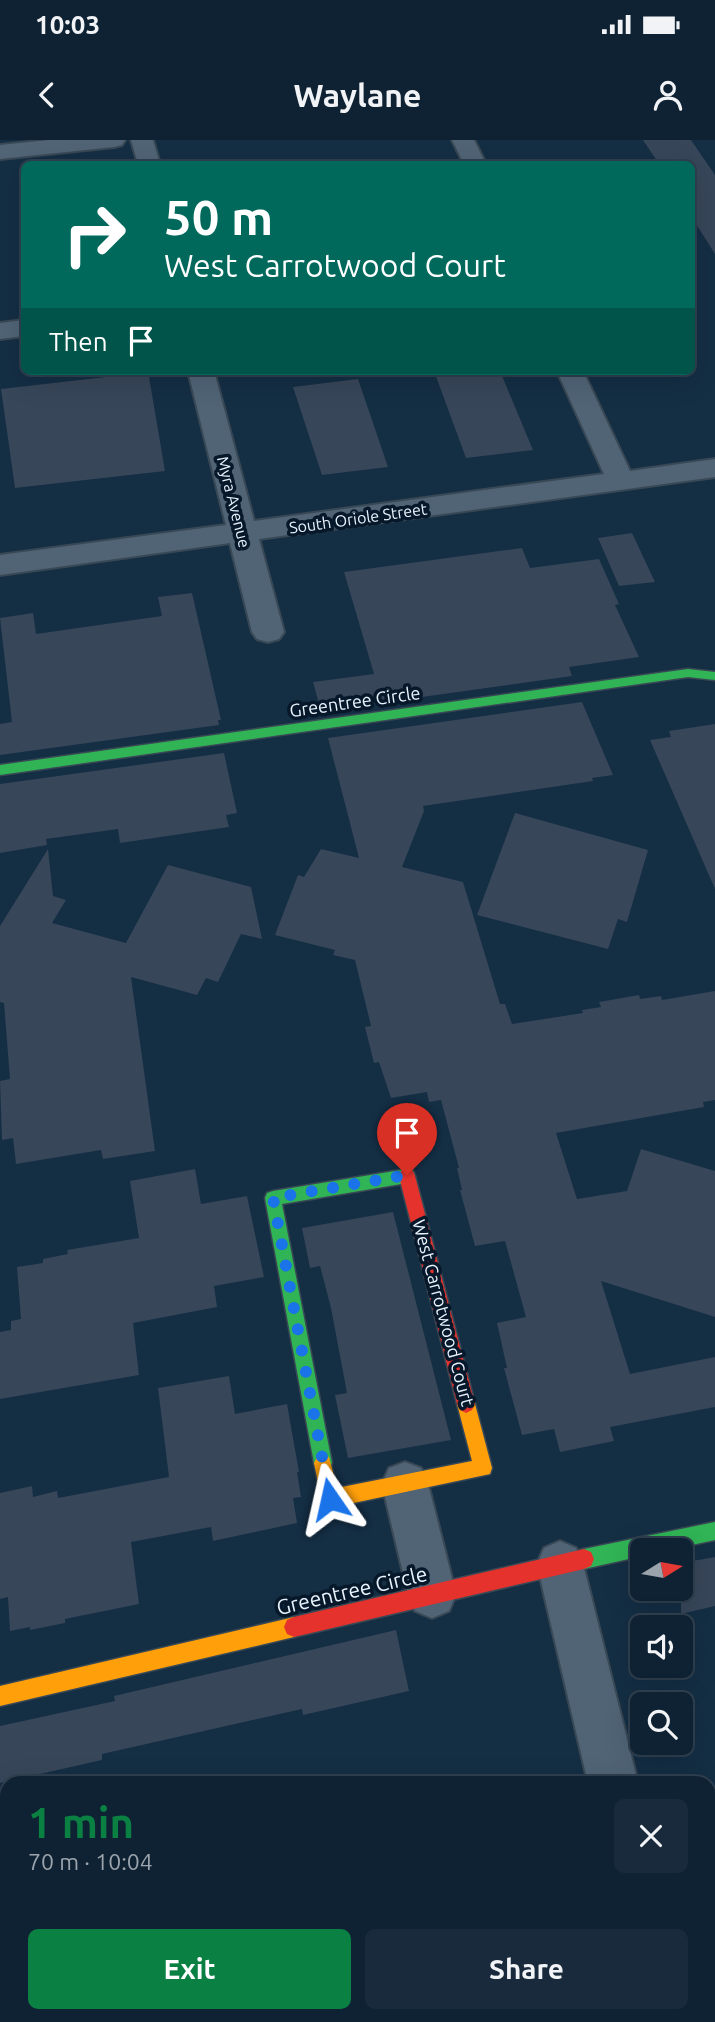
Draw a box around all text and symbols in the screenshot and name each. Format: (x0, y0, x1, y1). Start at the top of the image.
text: 10:03 (35, 10, 100, 39)
icon: back (28, 76, 66, 114)
icon: person (649, 76, 687, 114)
text: Waylane (294, 77, 421, 113)
icon: right (49, 189, 140, 280)
text: 50 m (164, 189, 273, 244)
text: West Carrotwood Court (164, 247, 506, 283)
icon: arrive (122, 322, 160, 360)
text: Then (49, 327, 108, 356)
street label: Myra Avenue (214, 454, 254, 550)
street label: South Oriole Street (288, 499, 429, 537)
street label: Greentree Circle (288, 682, 422, 720)
pin (377, 1103, 437, 1175)
icon: arrive (388, 1114, 426, 1152)
street label: West Carrotwood Court (409, 1217, 479, 1408)
position arrow (293, 1462, 367, 1536)
north arrow (630, 1538, 693, 1601)
map controls (630, 1538, 693, 1755)
street label: Greentree Circle (274, 1561, 430, 1619)
button: sound (630, 1615, 693, 1678)
button: search (630, 1692, 693, 1755)
text: 1 min (28, 1799, 134, 1846)
button: close (614, 1799, 688, 1873)
text: 70 m · 10:04 (28, 1849, 153, 1874)
button: Exit (28, 1929, 351, 2009)
button: Share (365, 1929, 688, 2009)

